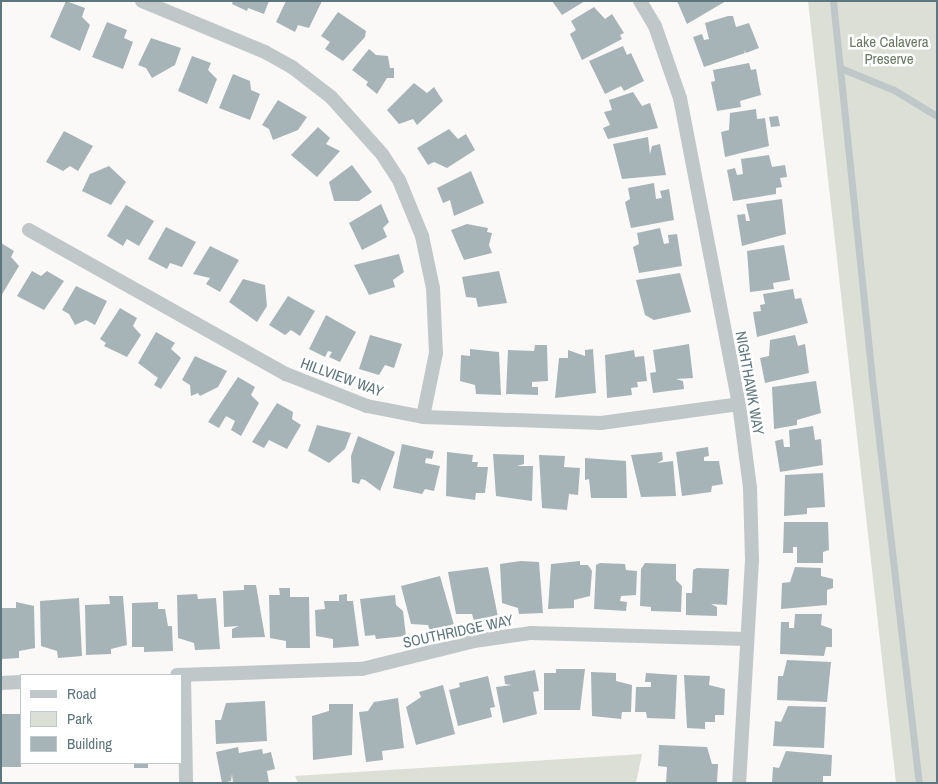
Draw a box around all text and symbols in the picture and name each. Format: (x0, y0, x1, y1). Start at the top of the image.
park label: Lake Calavera Preserve (849, 32, 929, 67)
street label: NIGHTHAWK WAY (732, 330, 768, 436)
street label: HILLVIEW WAY (298, 354, 386, 400)
street label: SOUTHRIDGE WAY (401, 611, 515, 651)
legend (20, 674, 182, 764)
text: Road (67, 683, 96, 704)
text: Park (67, 708, 92, 729)
text: Building (67, 733, 112, 754)

